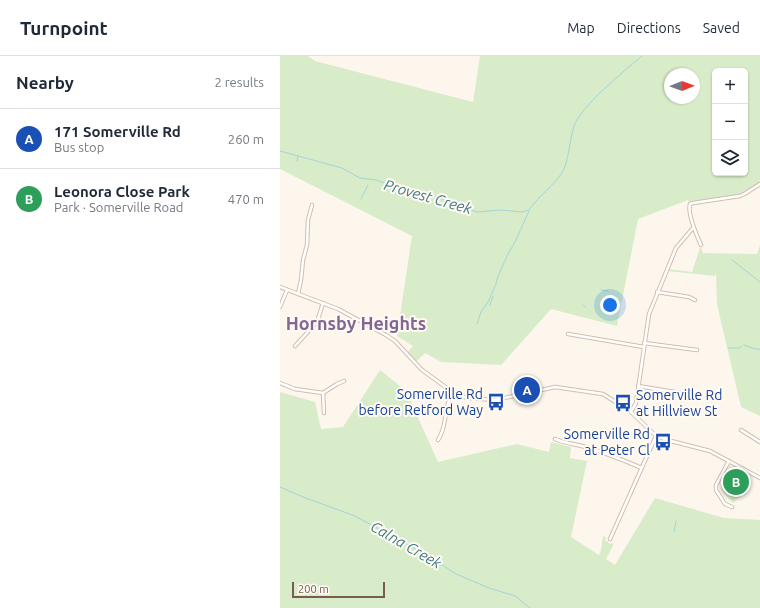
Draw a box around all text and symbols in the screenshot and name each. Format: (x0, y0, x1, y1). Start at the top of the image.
text: Turnpoint (20, 17, 108, 39)
text: Map (567, 20, 595, 36)
text: Directions (617, 20, 681, 36)
text: Saved (703, 20, 740, 36)
north arrow (664, 68, 700, 104)
map controls (712, 68, 748, 176)
button: + (712, 68, 748, 104)
text: Nearby (16, 73, 74, 92)
text: 2 results (214, 75, 264, 89)
button: − (712, 104, 748, 140)
text: 171 Somerville Rd (54, 123, 181, 140)
text: A (24, 132, 34, 146)
text: 260 m (228, 132, 264, 146)
text: Bus stop (54, 140, 104, 154)
button: layers (712, 140, 748, 176)
water label: Provest Creek (382, 176, 474, 217)
text: Leonora Close Park (54, 183, 190, 200)
text: B (25, 192, 33, 206)
text: 470 m (228, 192, 264, 206)
text: Park · Somerville Road (54, 200, 183, 214)
your location (600, 295, 620, 315)
district label: Hornsby Heights (286, 313, 426, 333)
pin: A (514, 375, 540, 405)
place label: Somerville Rd before Retford Way (359, 386, 483, 418)
place label: Somerville Rd at Hillview St (636, 387, 722, 419)
bus stop icon: Somerville Rd before Retford Way (486, 392, 506, 412)
bus stop icon: Somerville Rd at Hillview St (613, 393, 633, 413)
place label: Somerville Rd at Peter Cl (564, 426, 650, 458)
bus stop icon: Somerville Rd at Peter Cl (653, 432, 673, 452)
pin: B (723, 467, 749, 497)
water label: Calna Creek (368, 517, 445, 572)
scale bar (292, 580, 385, 599)
text: 200 m (298, 583, 329, 595)

